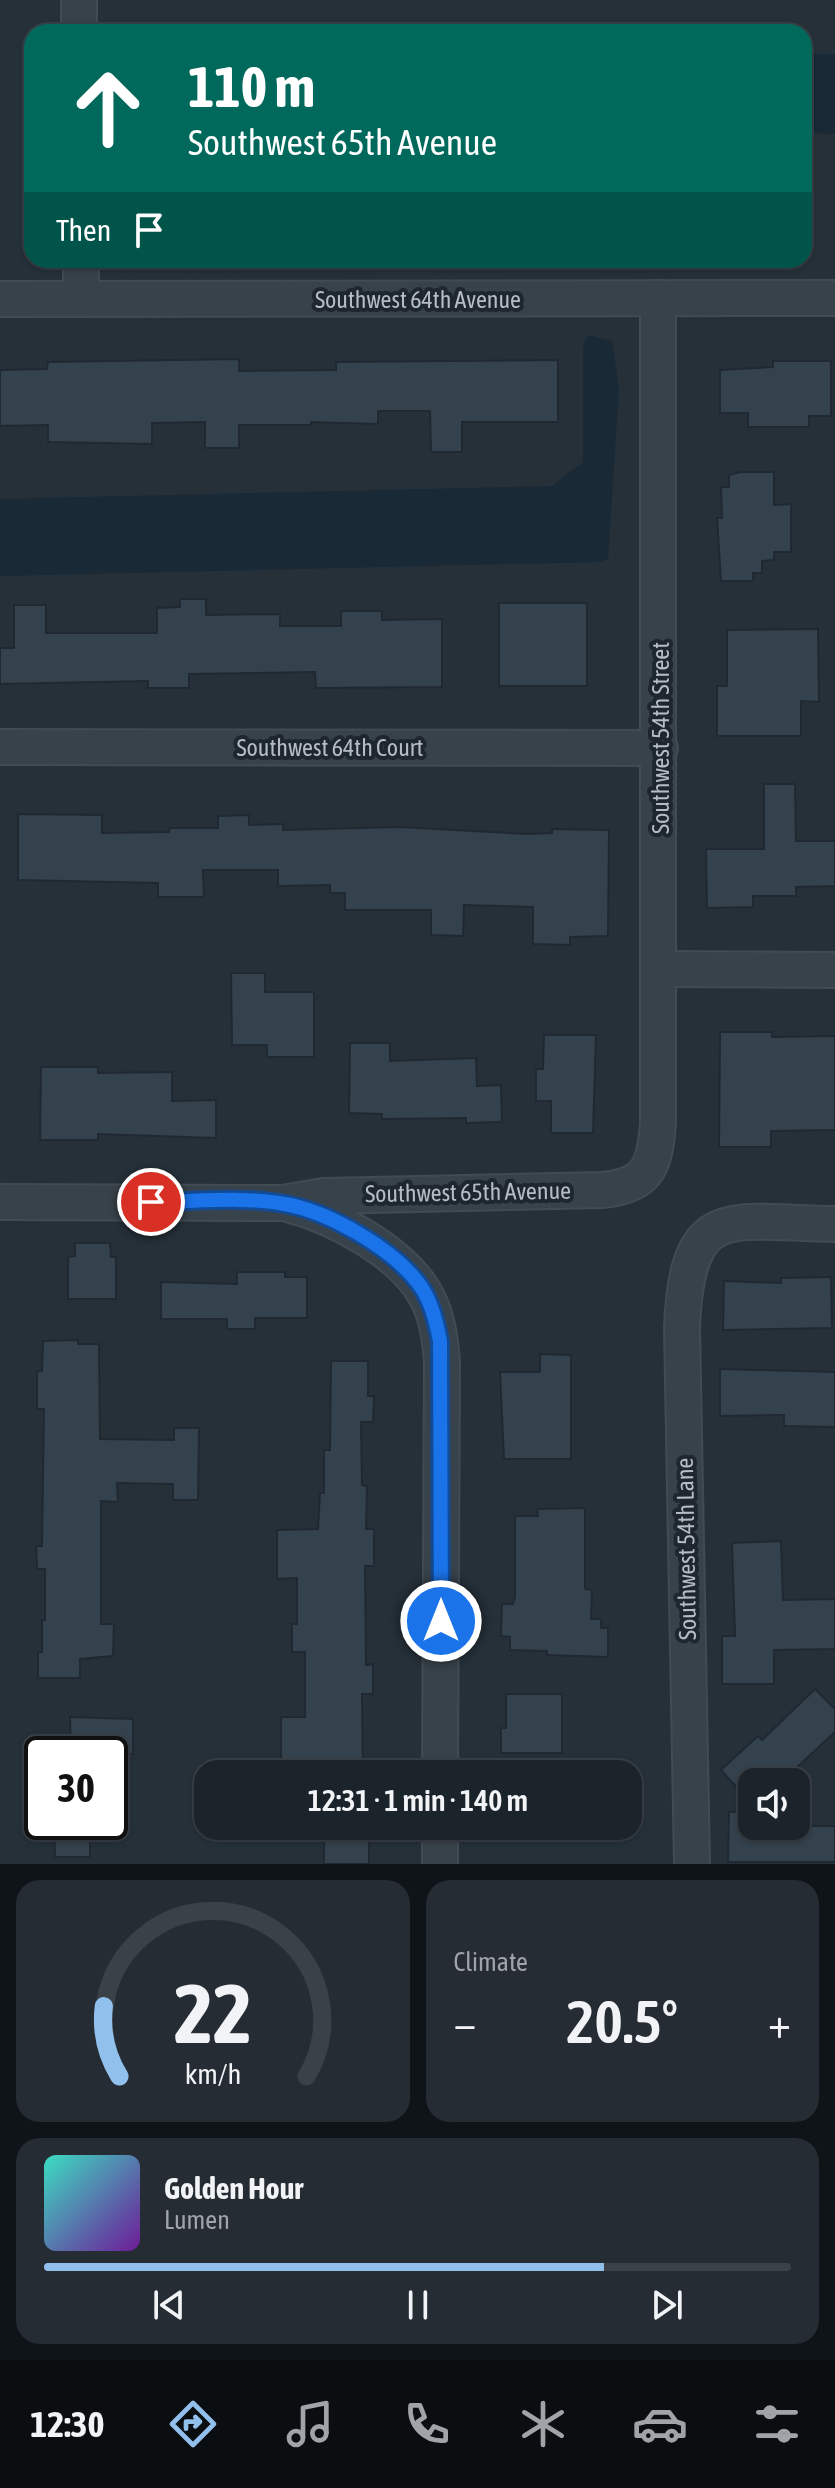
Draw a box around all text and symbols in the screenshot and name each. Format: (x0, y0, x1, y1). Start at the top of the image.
text: 110 m (188, 55, 315, 119)
icon: ahead (56, 56, 160, 160)
text: Southwest 65th Avenue (188, 121, 497, 163)
icon: arrive (127, 208, 171, 252)
text: Then (56, 213, 111, 247)
street label: Southwest 64th Avenue (315, 286, 521, 313)
street label: Southwest 54th Street (647, 642, 674, 834)
street label: Southwest 64th Court (237, 734, 424, 761)
pin (117, 1168, 185, 1236)
street label: Southwest 65th Avenue (365, 1177, 571, 1207)
icon: arrive (129, 1180, 173, 1224)
street label: Southwest 54th Lane (671, 1458, 701, 1640)
position arrow (399, 1579, 483, 1663)
speed limit sign: 30 (24, 1736, 128, 1840)
map controls (738, 1768, 810, 1840)
button: sound (738, 1768, 810, 1840)
text: 12:31 · 1 min · 140 m (308, 1783, 528, 1817)
text: Climate (454, 1947, 528, 1977)
text: 22 (174, 1965, 252, 2061)
text: 20.5° (566, 1987, 678, 2056)
text: − (454, 1997, 476, 2047)
text: + (768, 1997, 791, 2047)
text: km/h (184, 2057, 241, 2090)
text: Golden Hour (164, 2171, 303, 2205)
text: Lumen (164, 2205, 230, 2235)
icon: previous (147, 2283, 191, 2327)
icon: pause (396, 2283, 440, 2327)
icon: next (645, 2283, 689, 2327)
icon: directions (165, 2396, 221, 2452)
icon: music (282, 2396, 338, 2452)
icon: phone (399, 2396, 455, 2452)
icon: climate (515, 2396, 571, 2452)
icon: car (632, 2396, 688, 2452)
icon: filters (749, 2396, 805, 2452)
text: 12:30 (30, 2403, 104, 2445)

